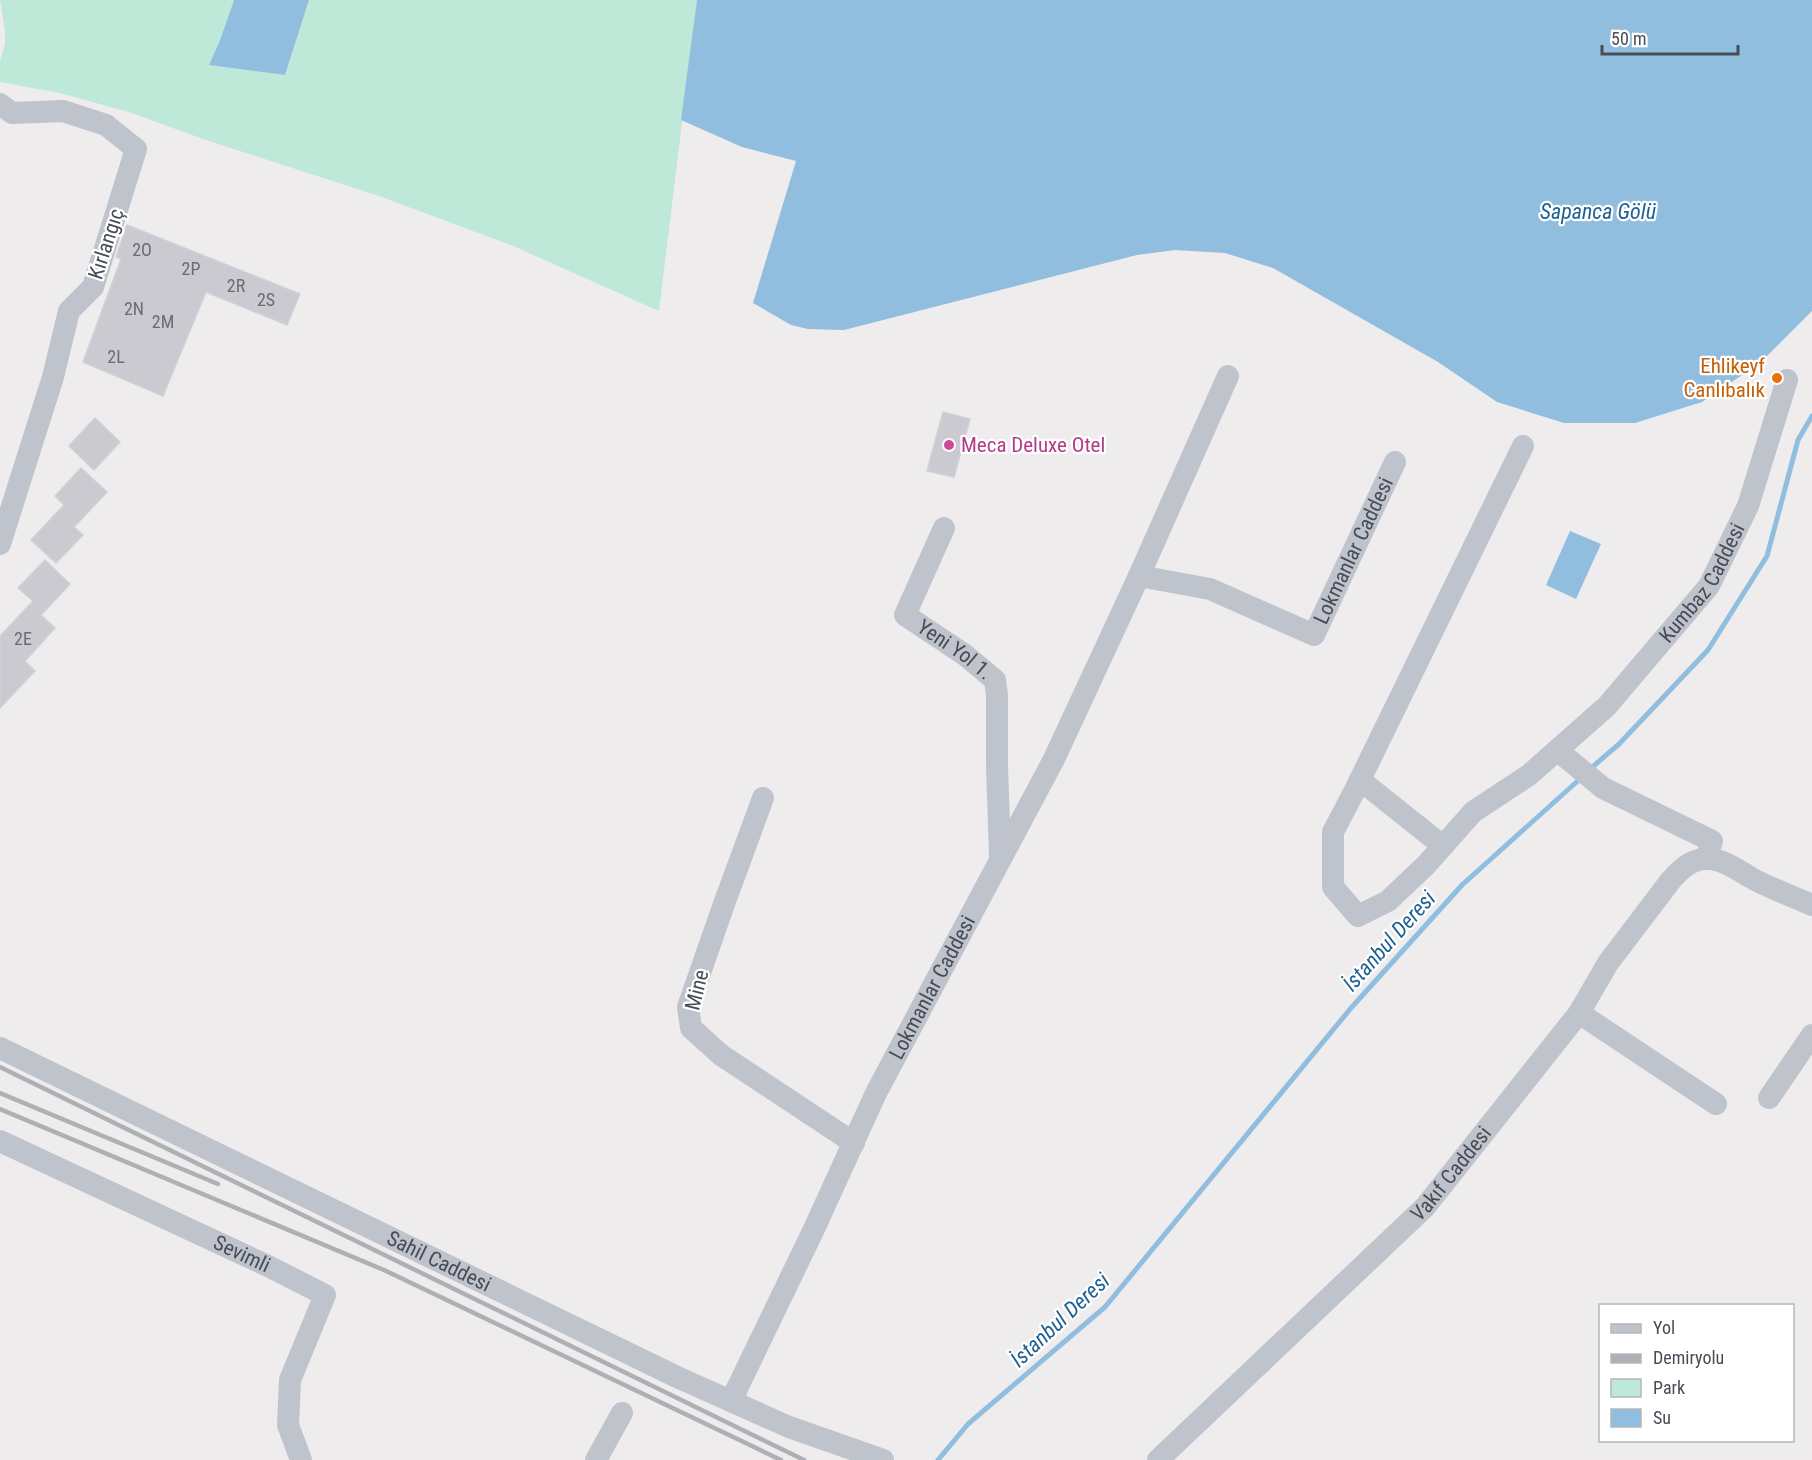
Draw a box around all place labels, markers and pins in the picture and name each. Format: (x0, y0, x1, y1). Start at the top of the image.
place label: Ehlikeyf Canlıbalık (1683, 354, 1766, 402)
marker: Ehlikeyf Canlıbalık (1770, 371, 1784, 385)
place label: Meca Deluxe Otel (961, 433, 1105, 457)
marker: Meca Deluxe Otel (942, 438, 956, 452)

